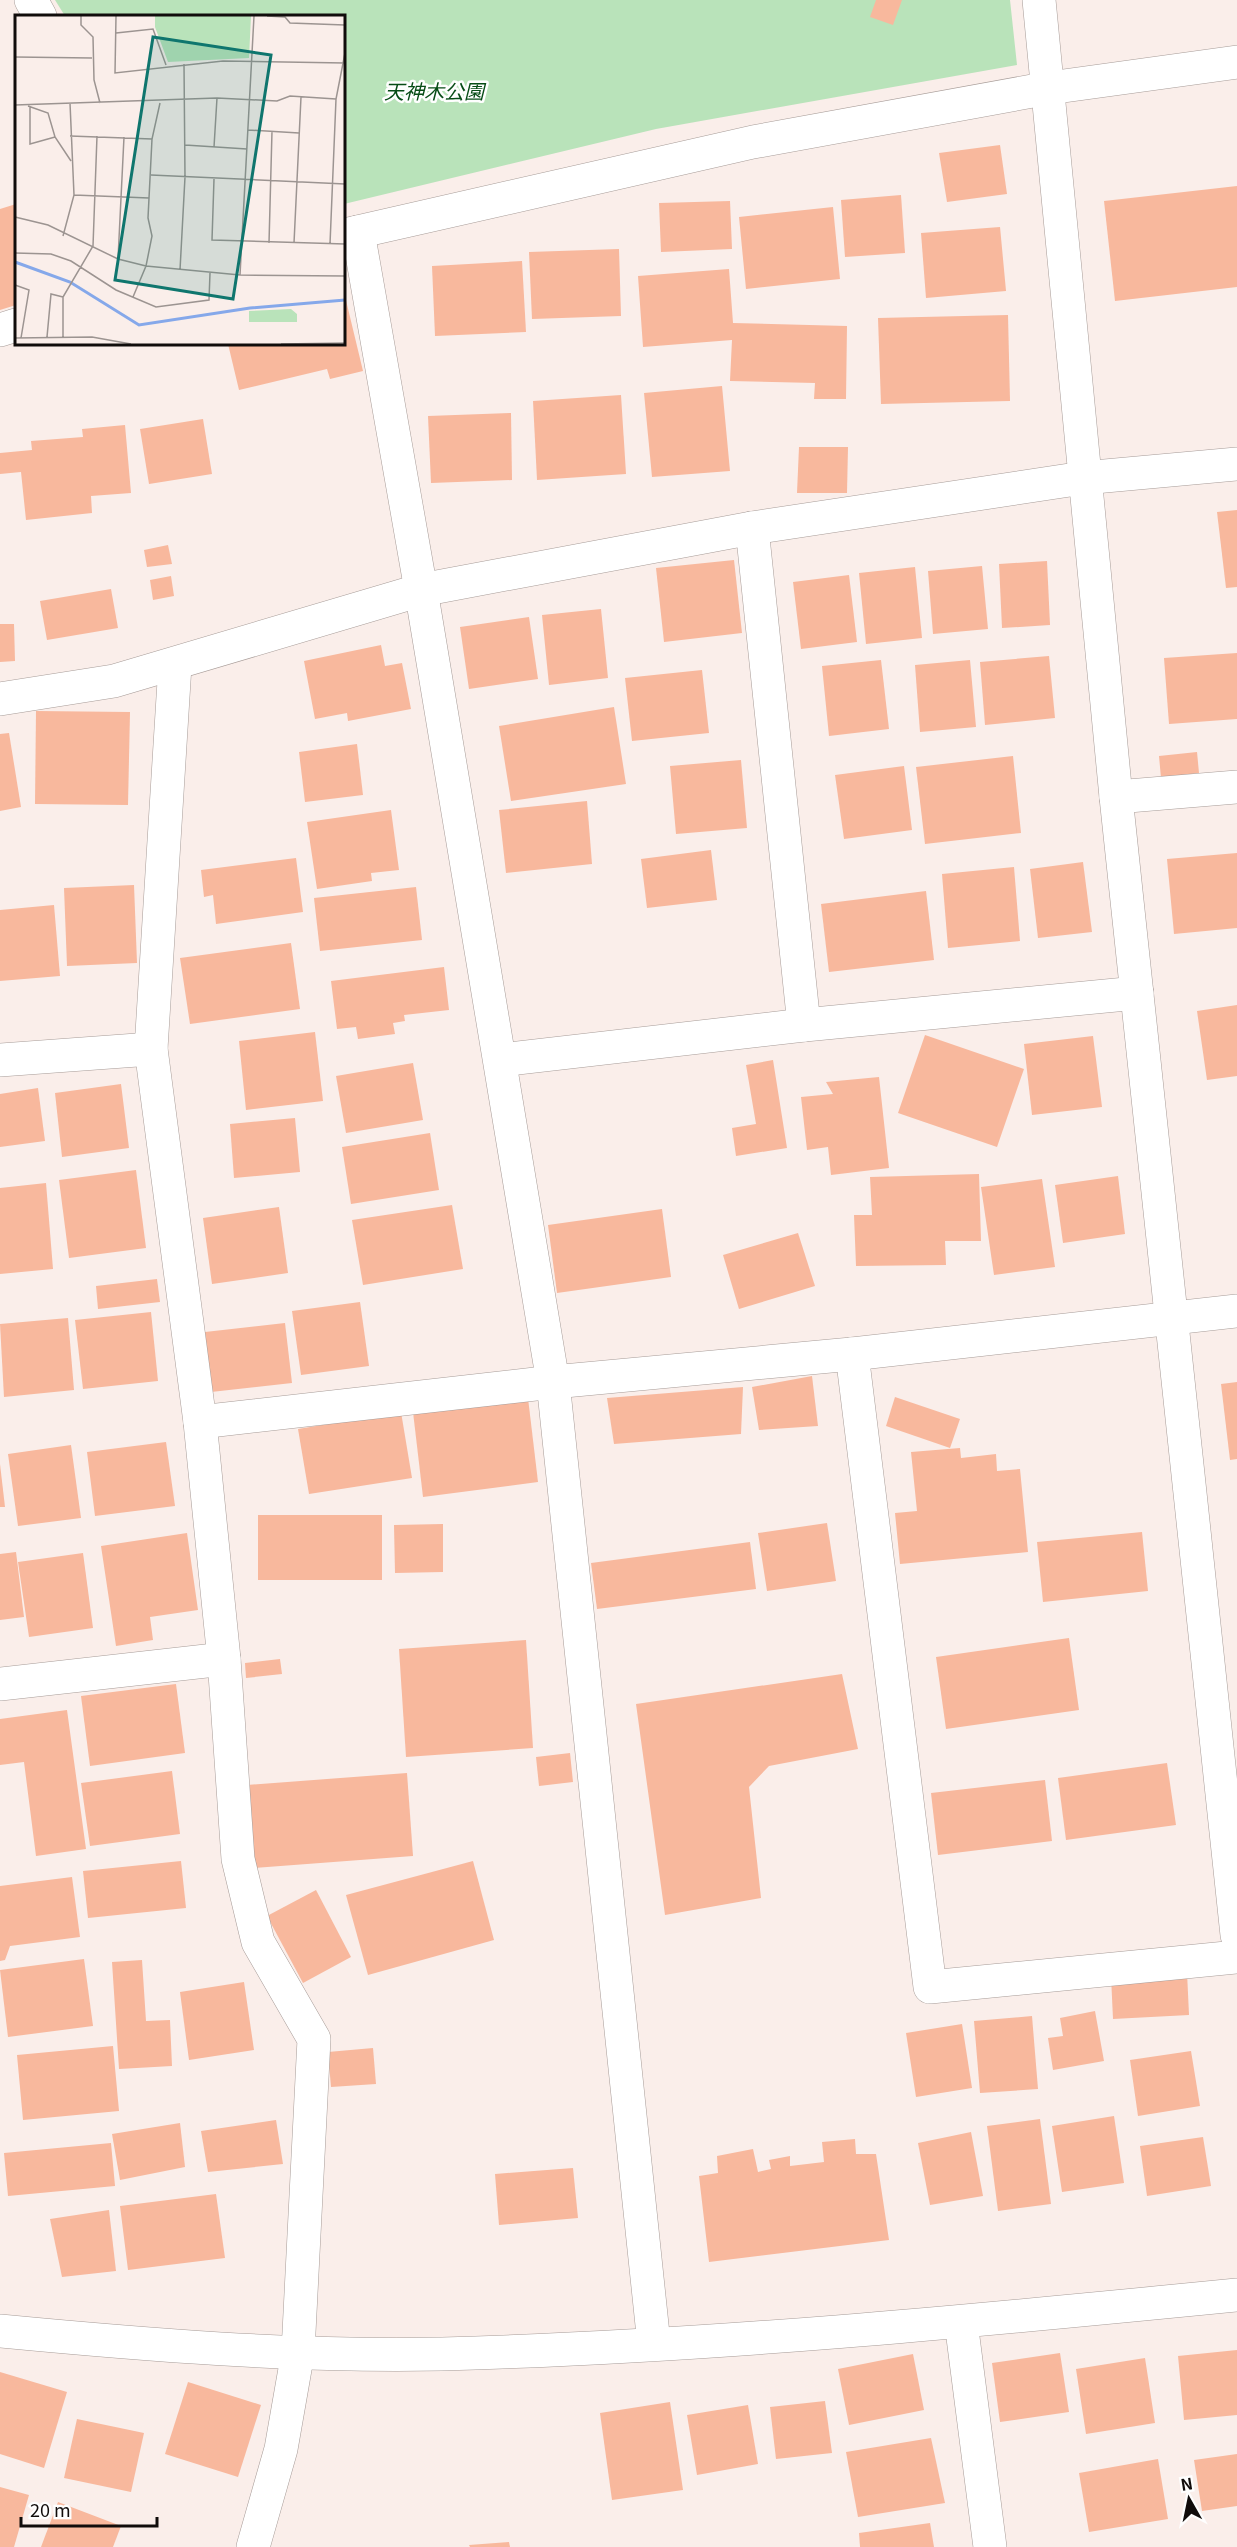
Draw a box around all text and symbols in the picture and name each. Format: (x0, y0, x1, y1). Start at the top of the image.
inset map (15, 15, 345, 345)
park label: 天神木公園 (384, 76, 487, 105)
north arrow (1159, 2469, 1219, 2529)
text: N (1179, 2470, 1194, 2496)
scale bar (21, 2490, 158, 2528)
text: 20 m (30, 2496, 71, 2522)

